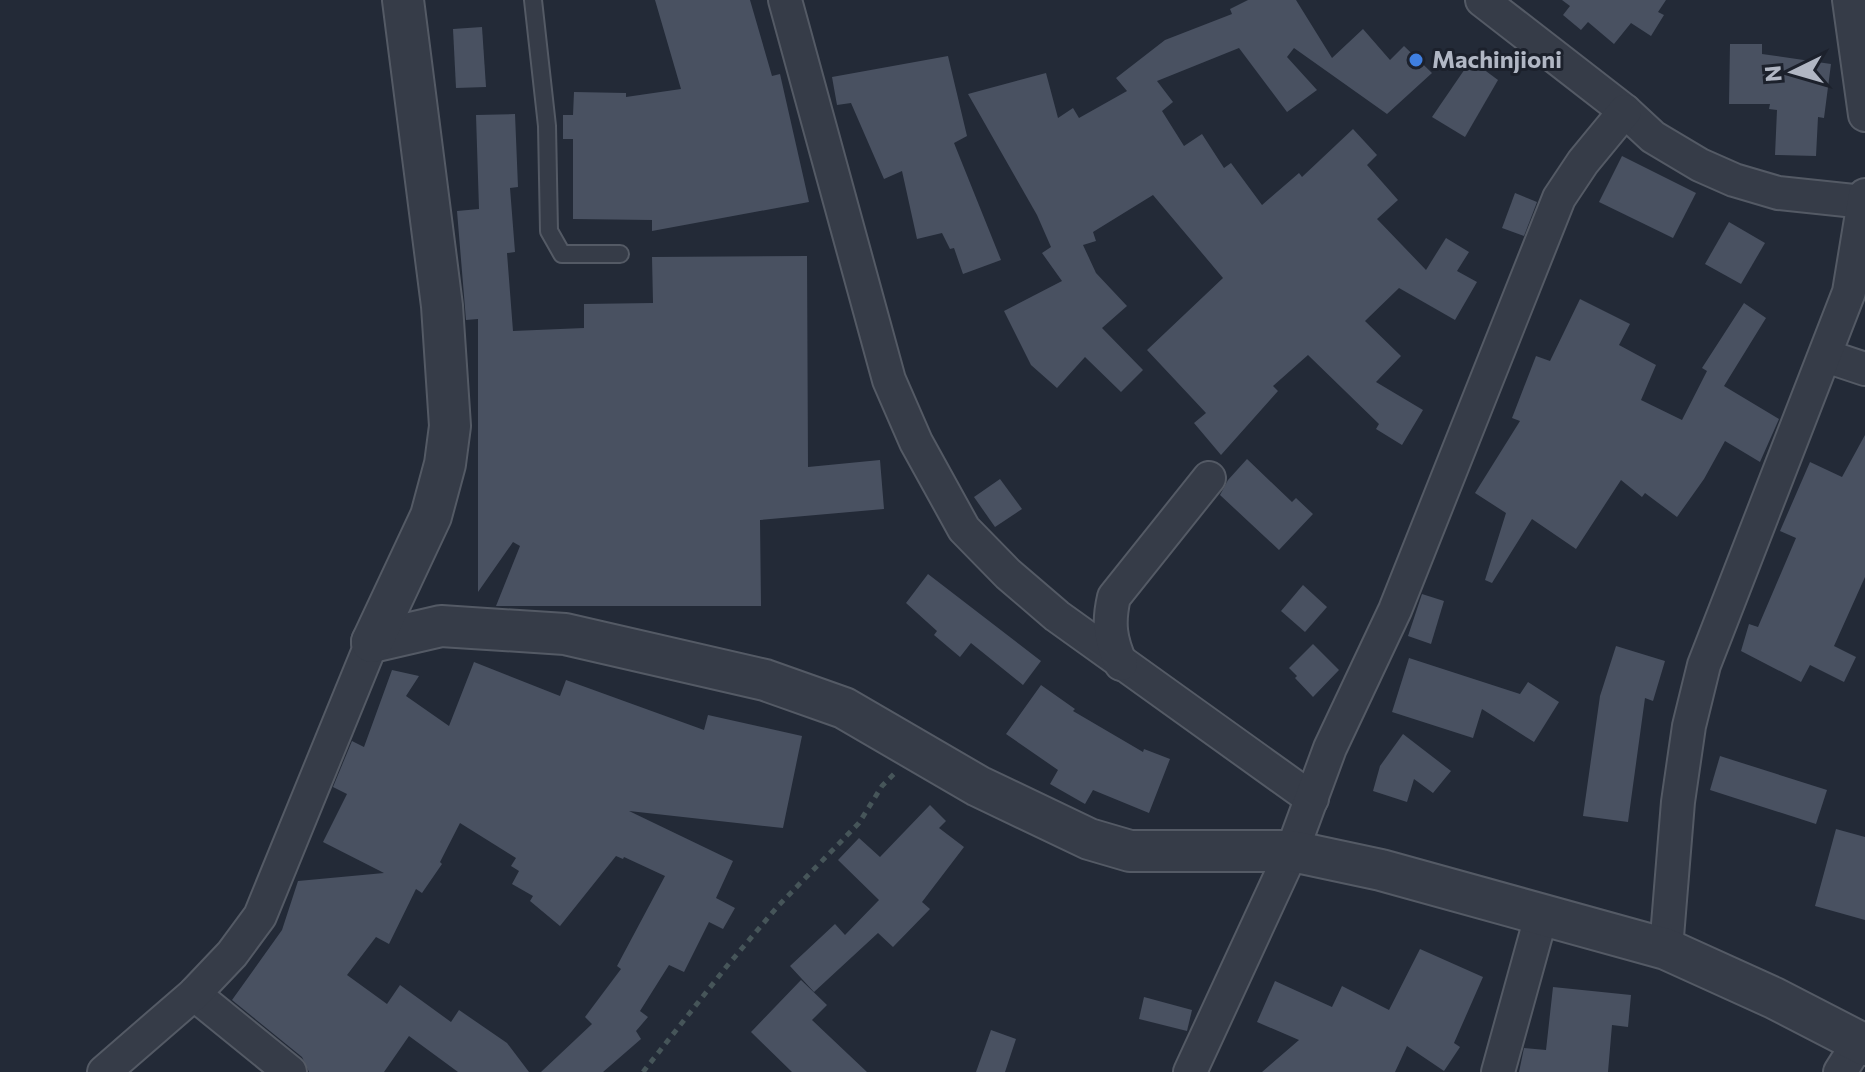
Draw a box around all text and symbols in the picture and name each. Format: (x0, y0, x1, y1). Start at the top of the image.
north arrow (1753, 32, 1833, 112)
place label: Machinjioni (1432, 44, 1562, 73)
marker: Machinjioni (1407, 51, 1425, 69)
text: N (1758, 64, 1787, 83)

